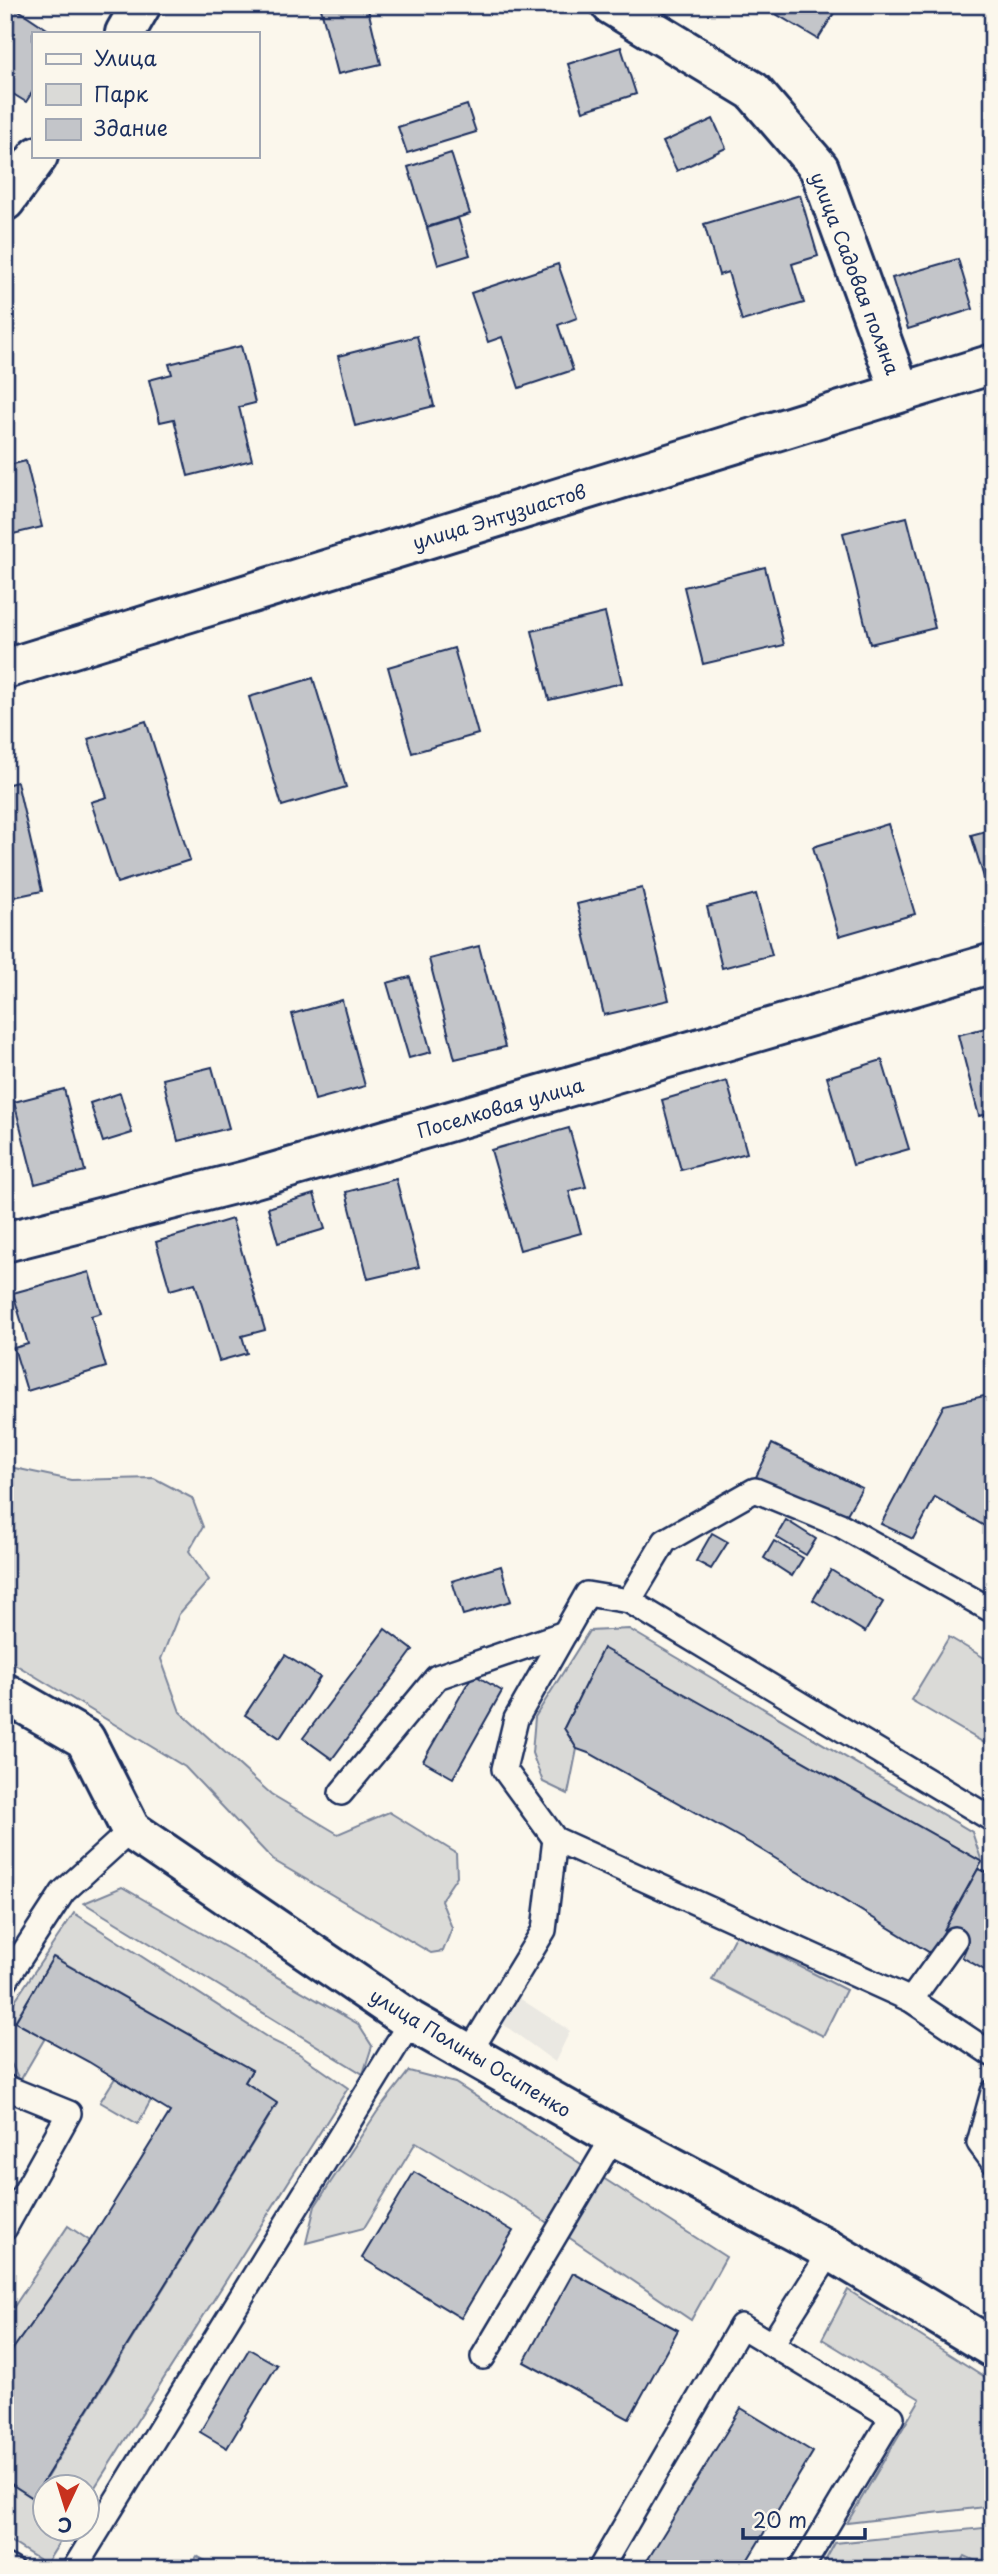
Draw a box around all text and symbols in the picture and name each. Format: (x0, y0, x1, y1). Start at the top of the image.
legend (32, 32, 259, 158)
text: Улица (94, 41, 157, 73)
text: Парк (94, 77, 149, 109)
text: Здание (94, 111, 168, 143)
street label: улица Садовая поляна (804, 168, 908, 379)
street label: улица Энтузиастов (409, 476, 589, 556)
street label: Поселковая улица (413, 1070, 587, 1144)
street label: улица Полины Осипенко (365, 1981, 577, 2123)
north arrow (32, 2472, 102, 2542)
scale bar (743, 2497, 865, 2541)
text: 20 m (753, 2503, 807, 2535)
text: С (57, 2511, 73, 2540)

